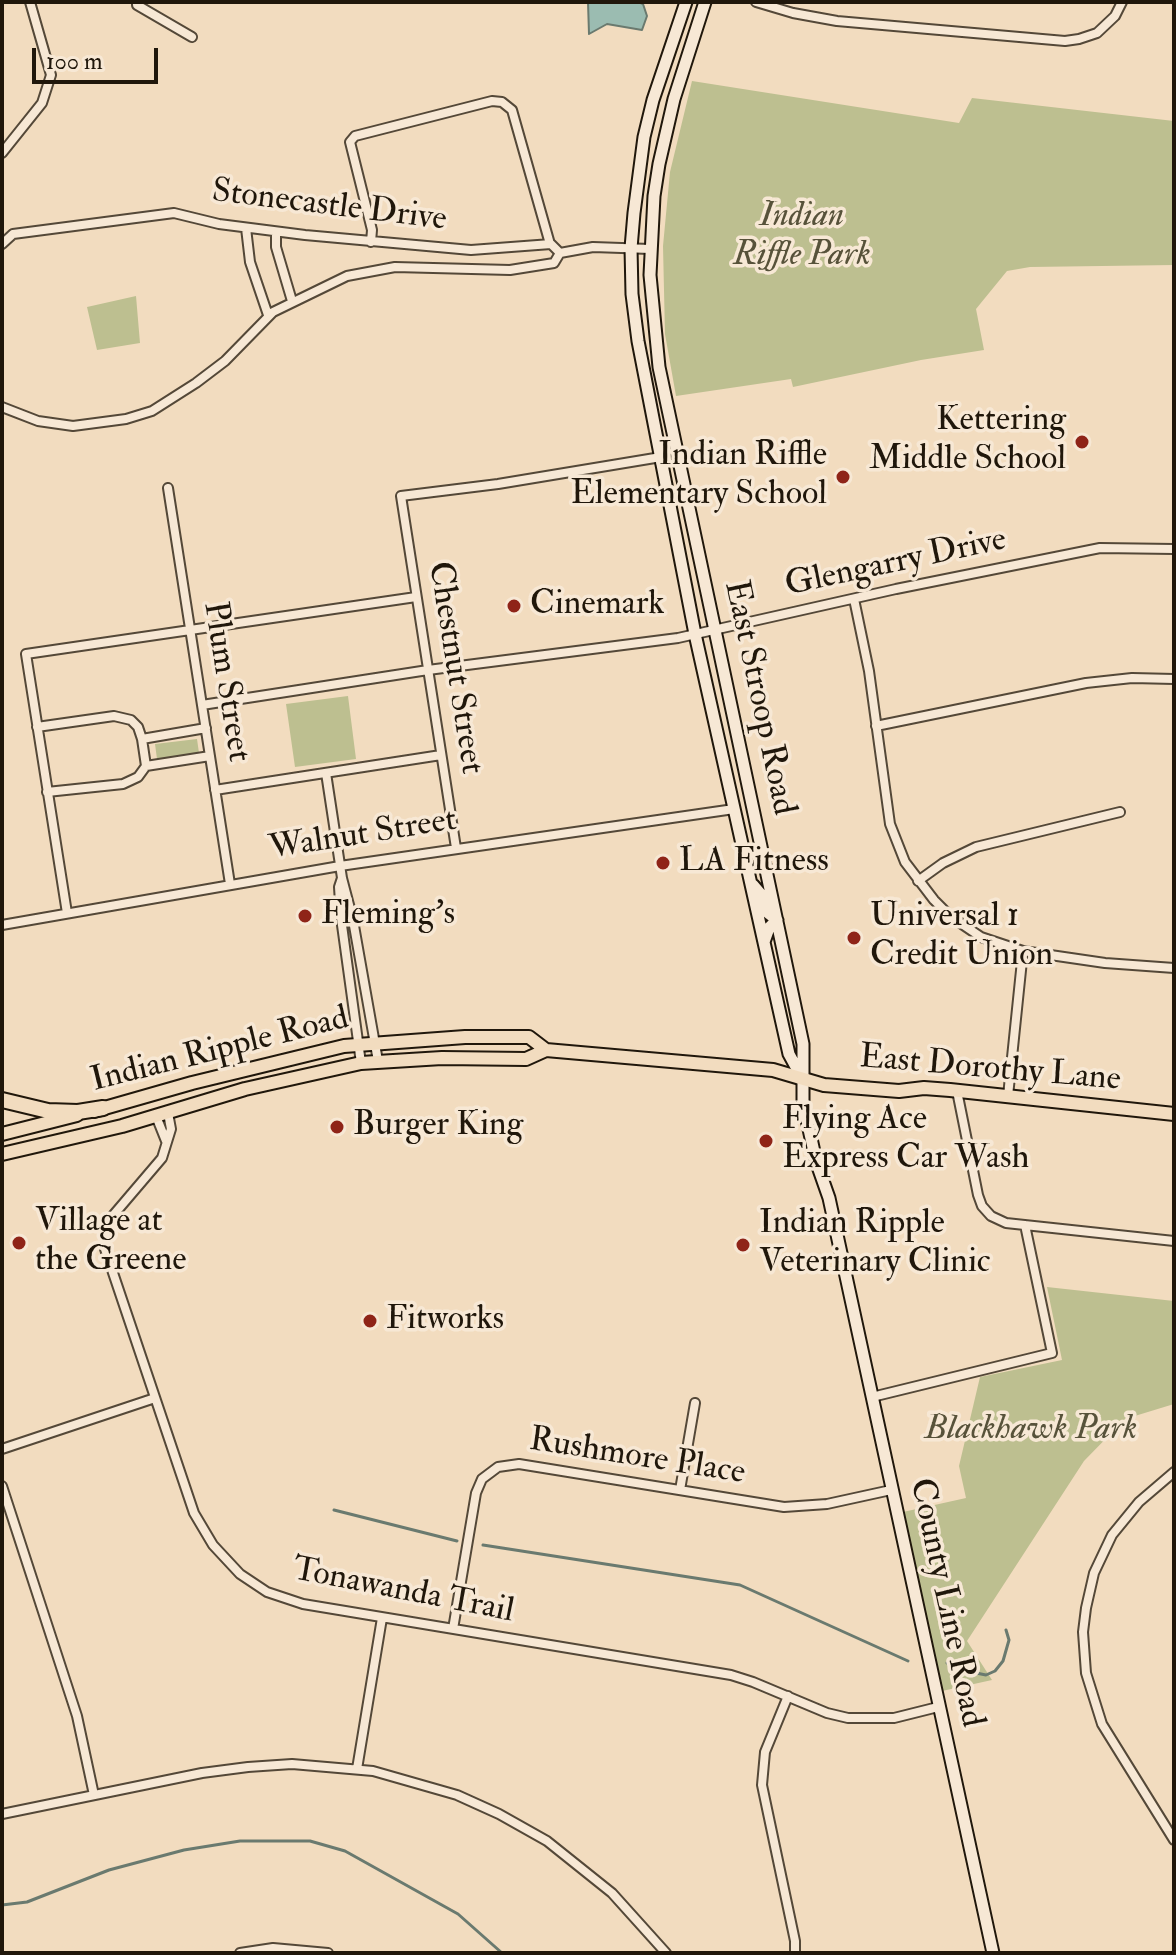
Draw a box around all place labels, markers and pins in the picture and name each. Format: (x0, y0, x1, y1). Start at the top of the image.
place label: Kettering Middle School (869, 402, 1066, 482)
marker: Kettering Middle School (1073, 433, 1091, 451)
place label: Indian Riffle Elementary School (570, 437, 827, 516)
marker: Indian Riffle Elementary School (834, 468, 852, 486)
place label: Cinemark (530, 586, 665, 626)
marker: Cinemark (505, 597, 523, 615)
place label: LA Fitness (679, 843, 829, 883)
marker: LA Fitness (654, 854, 672, 872)
place label: Fleming's (321, 896, 455, 936)
place label: Universal 1 Credit Union (870, 898, 1053, 978)
marker: Fleming's (296, 907, 314, 925)
marker: Universal 1 Credit Union (845, 929, 863, 947)
place label: Flying Ace Express Car Wash (782, 1101, 1029, 1180)
place label: Burger King (353, 1107, 523, 1147)
marker: Burger King (328, 1118, 346, 1136)
marker: Flying Ace Express Car Wash (757, 1132, 775, 1150)
place label: Village at the Greene (35, 1203, 187, 1282)
place label: Indian Ripple Veterinary Clinic (759, 1205, 990, 1284)
marker: Village at the Greene (10, 1234, 28, 1252)
marker: Indian Ripple Veterinary Clinic (734, 1236, 752, 1254)
place label: Fitworks (386, 1301, 504, 1341)
marker: Fitworks (361, 1312, 379, 1330)

